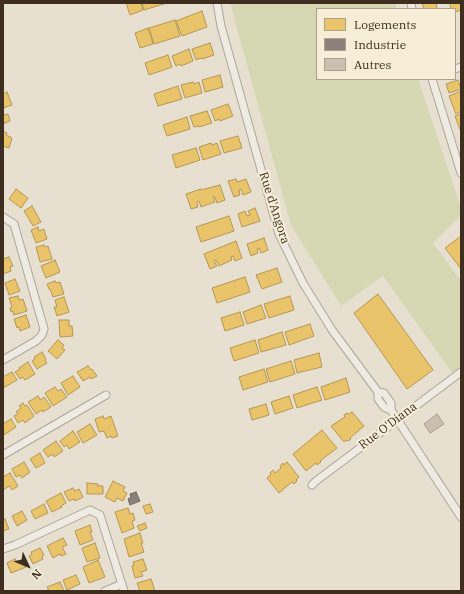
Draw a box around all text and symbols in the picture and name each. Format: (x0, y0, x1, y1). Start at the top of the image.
legend (316, 8, 456, 80)
text: Logements (354, 17, 416, 32)
text: Industrie (354, 37, 406, 52)
text: Autres (354, 57, 391, 72)
street label: Rue d'Angora (256, 170, 292, 246)
street label: Rue O'Diana (356, 399, 420, 453)
north arrow (8, 546, 48, 586)
text: N (29, 566, 45, 582)

